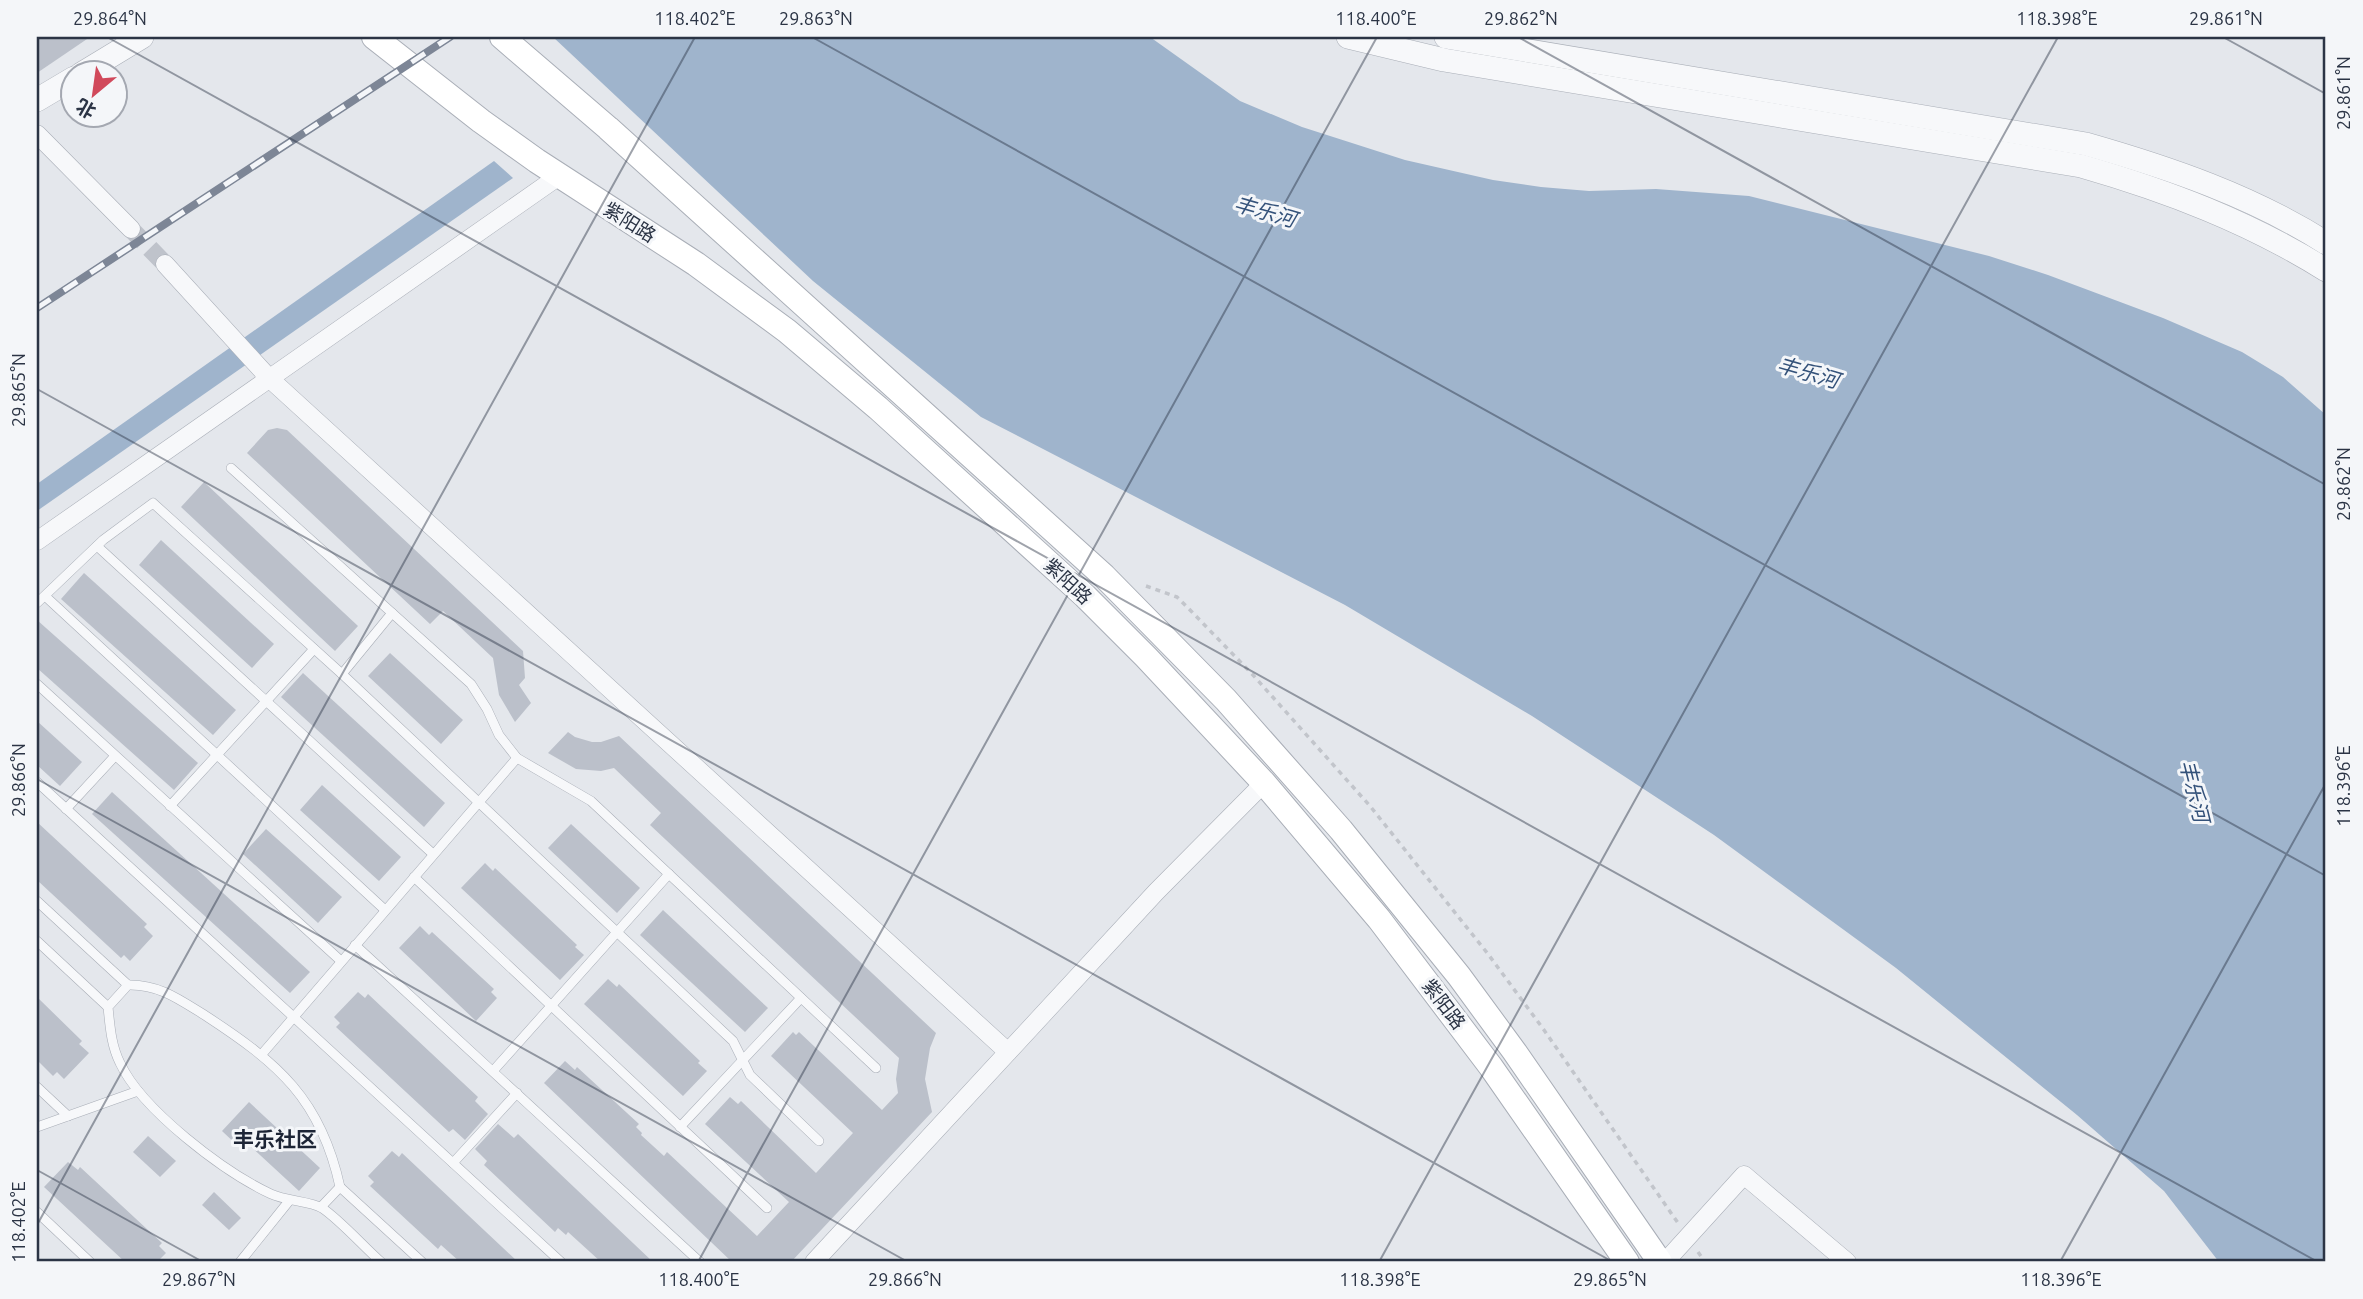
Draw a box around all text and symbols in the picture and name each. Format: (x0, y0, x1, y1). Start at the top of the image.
text: 29.864°N (73, 8, 147, 28)
text: 118.402°E (654, 8, 736, 28)
text: 29.863°N (779, 8, 853, 28)
text: 118.400°E (1335, 8, 1417, 28)
text: 29.862°N (1484, 8, 1558, 28)
text: 118.398°E (2016, 8, 2098, 28)
text: 29.861°N (2189, 8, 2263, 28)
text: 29.861°N (2333, 56, 2353, 130)
north arrow (60, 60, 130, 130)
text: 北 (72, 95, 99, 123)
water label: 丰乐河 (1232, 191, 1303, 232)
street label: 紫阳路 (600, 198, 660, 246)
water label: 丰乐河 (1775, 352, 1846, 393)
text: 29.865°N (8, 353, 28, 427)
text: 29.862°N (2333, 447, 2353, 521)
street label: 紫阳路 (1040, 554, 1096, 608)
text: 29.866°N (8, 743, 28, 817)
text: 118.396°E (2333, 745, 2353, 827)
water label: 丰乐河 (2176, 757, 2215, 828)
street label: 紫阳路 (1418, 975, 1470, 1033)
district label: 丰乐社区 (233, 1127, 317, 1151)
text: 118.402°E (8, 1181, 28, 1263)
text: 29.867°N (162, 1269, 236, 1289)
text: 118.400°E (658, 1269, 740, 1289)
text: 29.866°N (868, 1269, 942, 1289)
text: 118.398°E (1339, 1269, 1421, 1289)
text: 29.865°N (1573, 1269, 1647, 1289)
text: 118.396°E (2020, 1269, 2102, 1289)

